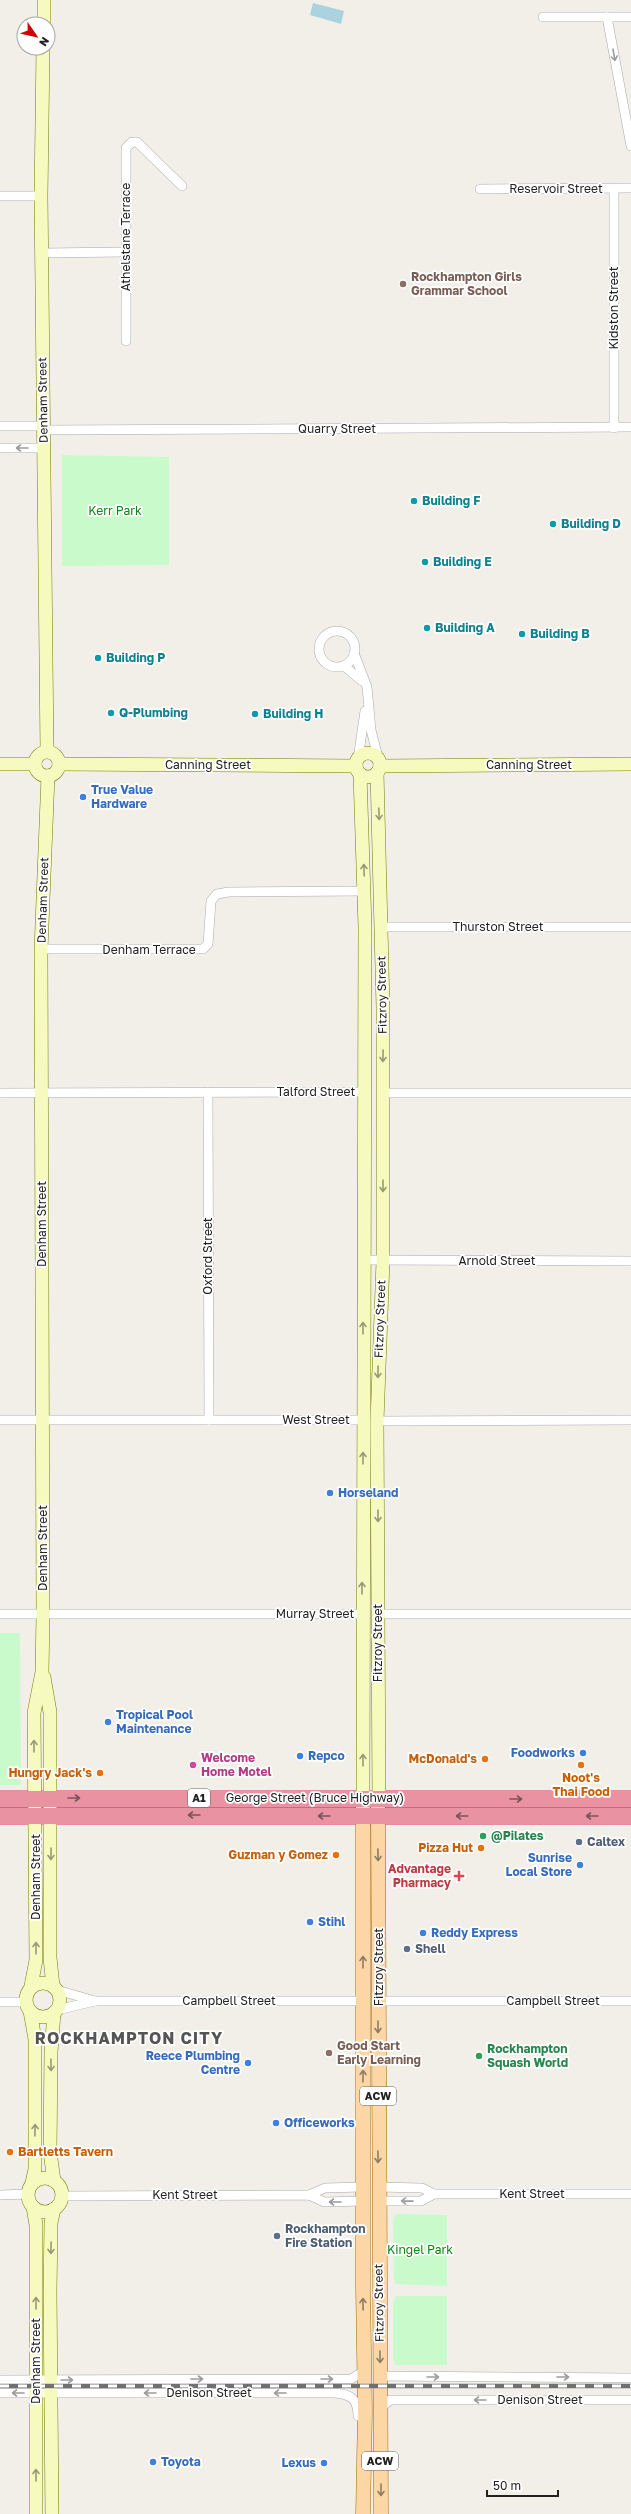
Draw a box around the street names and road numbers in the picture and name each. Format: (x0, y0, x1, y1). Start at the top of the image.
street label: Reservoir Street (509, 181, 603, 196)
street label: Athelstane Terrace (118, 183, 133, 291)
street label: Kidston Street (606, 266, 621, 350)
street label: Denham Street (34, 357, 51, 443)
street label: Quarry Street (298, 421, 376, 436)
street label: Canning Street (165, 757, 251, 772)
street label: Canning Street (486, 757, 572, 772)
street label: Denham Street (34, 857, 52, 943)
street label: Thurston Street (452, 919, 544, 934)
street label: Denham Terrace (102, 942, 196, 957)
street label: Fitzroy Street (373, 956, 390, 1034)
street label: Talford Street (277, 1084, 356, 1099)
street label: Denham Street (34, 1181, 49, 1267)
street label: Oxford Street (200, 1217, 215, 1295)
street label: Arnold Street (459, 1253, 536, 1268)
street label: Fitzroy Street (371, 1279, 388, 1358)
street label: West Street (282, 1412, 350, 1427)
street label: Denham Street (35, 1505, 50, 1591)
street label: Fitzroy Street (370, 1604, 385, 1682)
street label: Murray Street (276, 1606, 354, 1621)
road number: A1 (188, 1789, 210, 1807)
street label: George Street (Bruce Highway) (226, 1790, 404, 1805)
street label: Denham Street (28, 1834, 43, 1920)
street label: Fitzroy Street (371, 1928, 386, 2006)
street label: Campbell Street (182, 1993, 276, 2008)
street label: Campbell Street (506, 1993, 600, 2008)
road number: ACW (360, 2087, 396, 2105)
street label: Kent Street (499, 2186, 565, 2201)
street label: Kent Street (152, 2187, 218, 2202)
street label: Fitzroy Street (370, 2264, 387, 2342)
street label: Denham Street (28, 2318, 43, 2404)
street label: Denison Street (166, 2385, 252, 2400)
street label: Denison Street (497, 2392, 583, 2407)
road number: ACW (362, 2452, 398, 2470)

